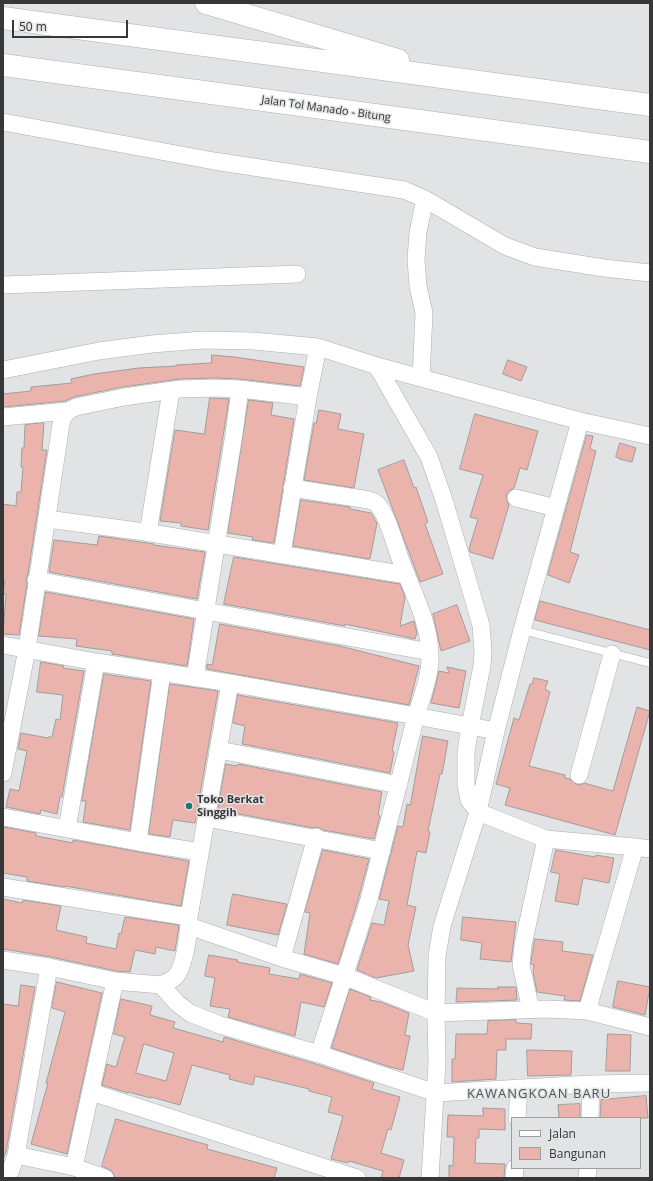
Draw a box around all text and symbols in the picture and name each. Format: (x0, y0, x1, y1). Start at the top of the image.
scale bar (14, 12, 130, 38)
text: 50 m (19, 18, 47, 35)
street label: Jalan Tol Manado - Bitung (260, 93, 392, 125)
place label: Toko Berkat Singgih (197, 793, 264, 819)
marker: Toko Berkat Singgih (184, 801, 194, 811)
district label: KAWANGKOAN BARU (467, 1086, 611, 1102)
legend (511, 1117, 641, 1169)
text: Jalan (549, 1125, 576, 1142)
text: Bangunan (549, 1145, 606, 1162)

